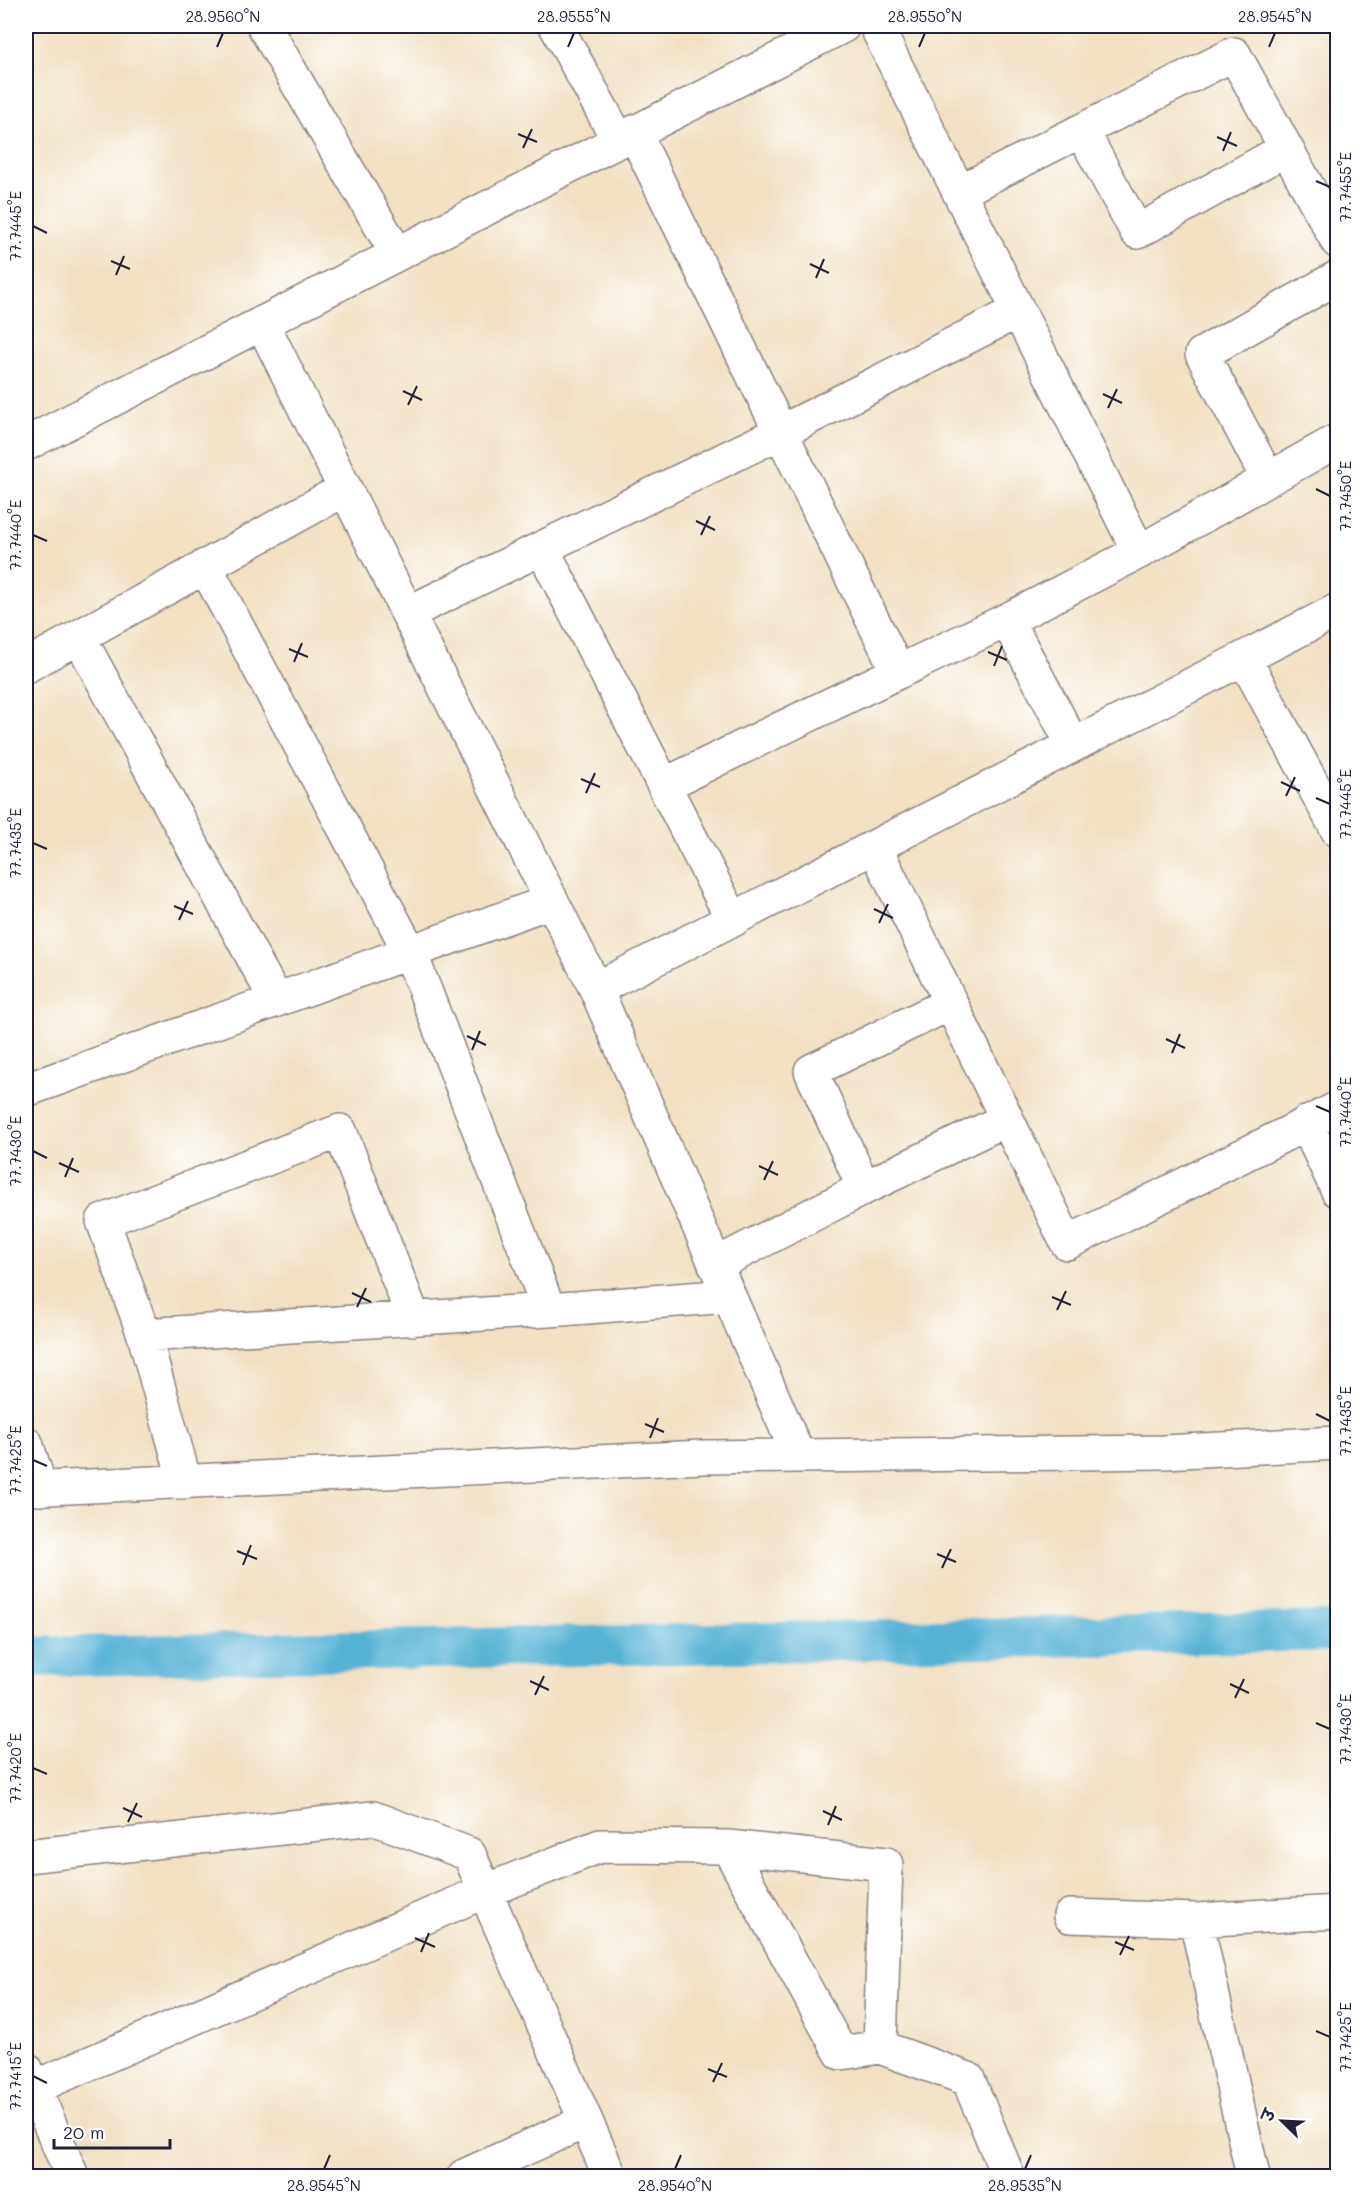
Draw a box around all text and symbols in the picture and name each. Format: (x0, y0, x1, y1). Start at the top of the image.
text: 28.9560°N (186, 6, 260, 26)
text: 28.9555°N (537, 6, 611, 26)
text: 28.9550°N (888, 6, 962, 26)
text: 28.9545°N (1238, 6, 1312, 26)
text: 77.7455°E (1335, 152, 1355, 222)
text: 77.7445°E (5, 191, 25, 261)
text: 77.7450°E (1335, 460, 1355, 531)
text: 77.7440°E (5, 499, 25, 570)
text: 77.7445°E (1335, 769, 1355, 839)
text: 77.7435°E (5, 808, 25, 878)
text: 77.7440°E (1335, 1076, 1355, 1147)
text: 77.7430°E (5, 1115, 25, 1186)
text: 77.7435°E (1335, 1386, 1355, 1456)
text: 77.7425°E (5, 1425, 25, 1495)
text: 77.7430°E (1335, 1693, 1355, 1764)
text: 77.7420°E (5, 1732, 25, 1803)
text: 77.7425°E (1335, 2002, 1355, 2072)
text: 77.7415°E (5, 2042, 25, 2110)
north arrow (1252, 2091, 1312, 2151)
text: उ (1255, 2104, 1280, 2126)
scale bar (54, 2112, 170, 2150)
text: 20 m (63, 2120, 104, 2144)
text: 28.9545°N (287, 2175, 361, 2195)
text: 28.9540°N (638, 2175, 712, 2195)
text: 28.9535°N (988, 2175, 1062, 2195)

